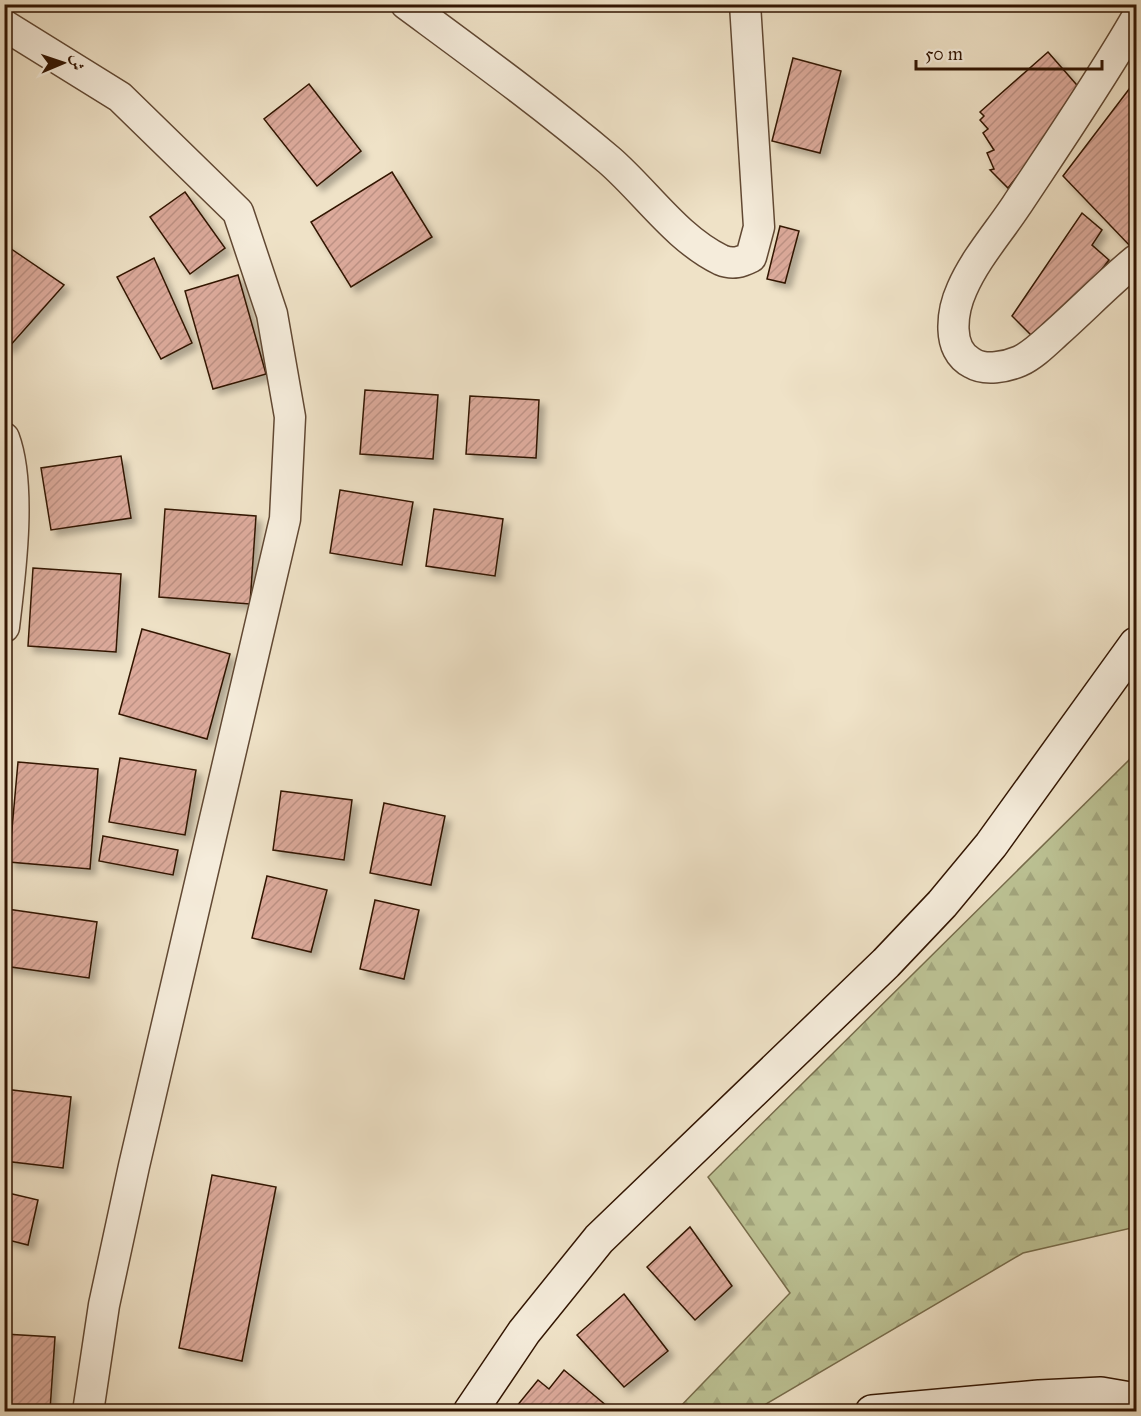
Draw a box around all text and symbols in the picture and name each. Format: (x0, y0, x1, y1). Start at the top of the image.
north arrow (33, 33, 93, 93)
scale bar (916, 33, 1102, 71)
text: 50 m (925, 43, 963, 65)
text: ش (68, 54, 87, 71)

